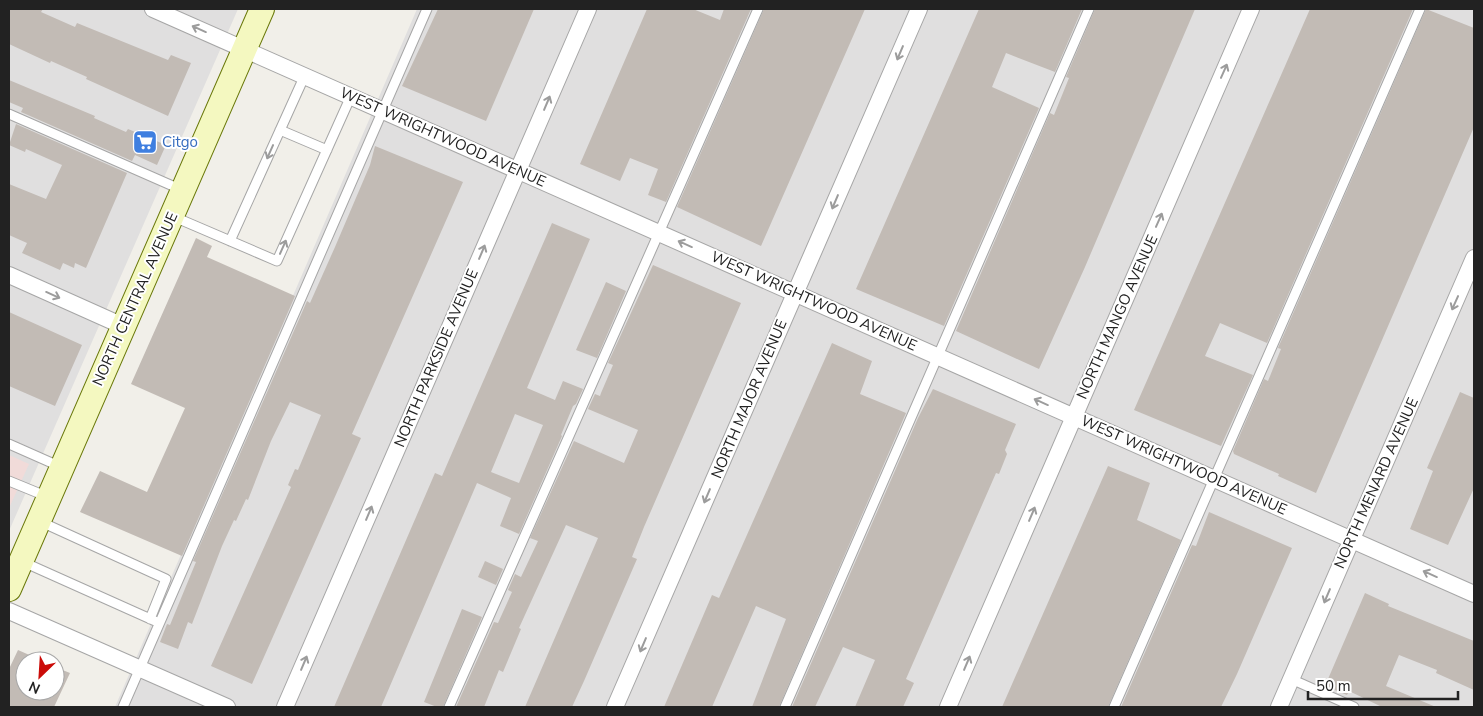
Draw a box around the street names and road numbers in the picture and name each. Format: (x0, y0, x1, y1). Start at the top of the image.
street label: WEST WRIGHTWOOD AVENUE (337, 82, 549, 192)
street label: NORTH CENTRAL AVENUE (88, 209, 182, 389)
street label: NORTH MANGO AVENUE (1072, 232, 1162, 402)
street label: WEST WRIGHTWOOD AVENUE (708, 246, 920, 356)
street label: NORTH PARKSIDE AVENUE (389, 266, 483, 450)
street label: NORTH MAJOR AVENUE (706, 316, 792, 482)
street label: NORTH MENARD AVENUE (1329, 394, 1423, 572)
street label: WEST WRIGHTWOOD AVENUE (1078, 410, 1290, 520)

